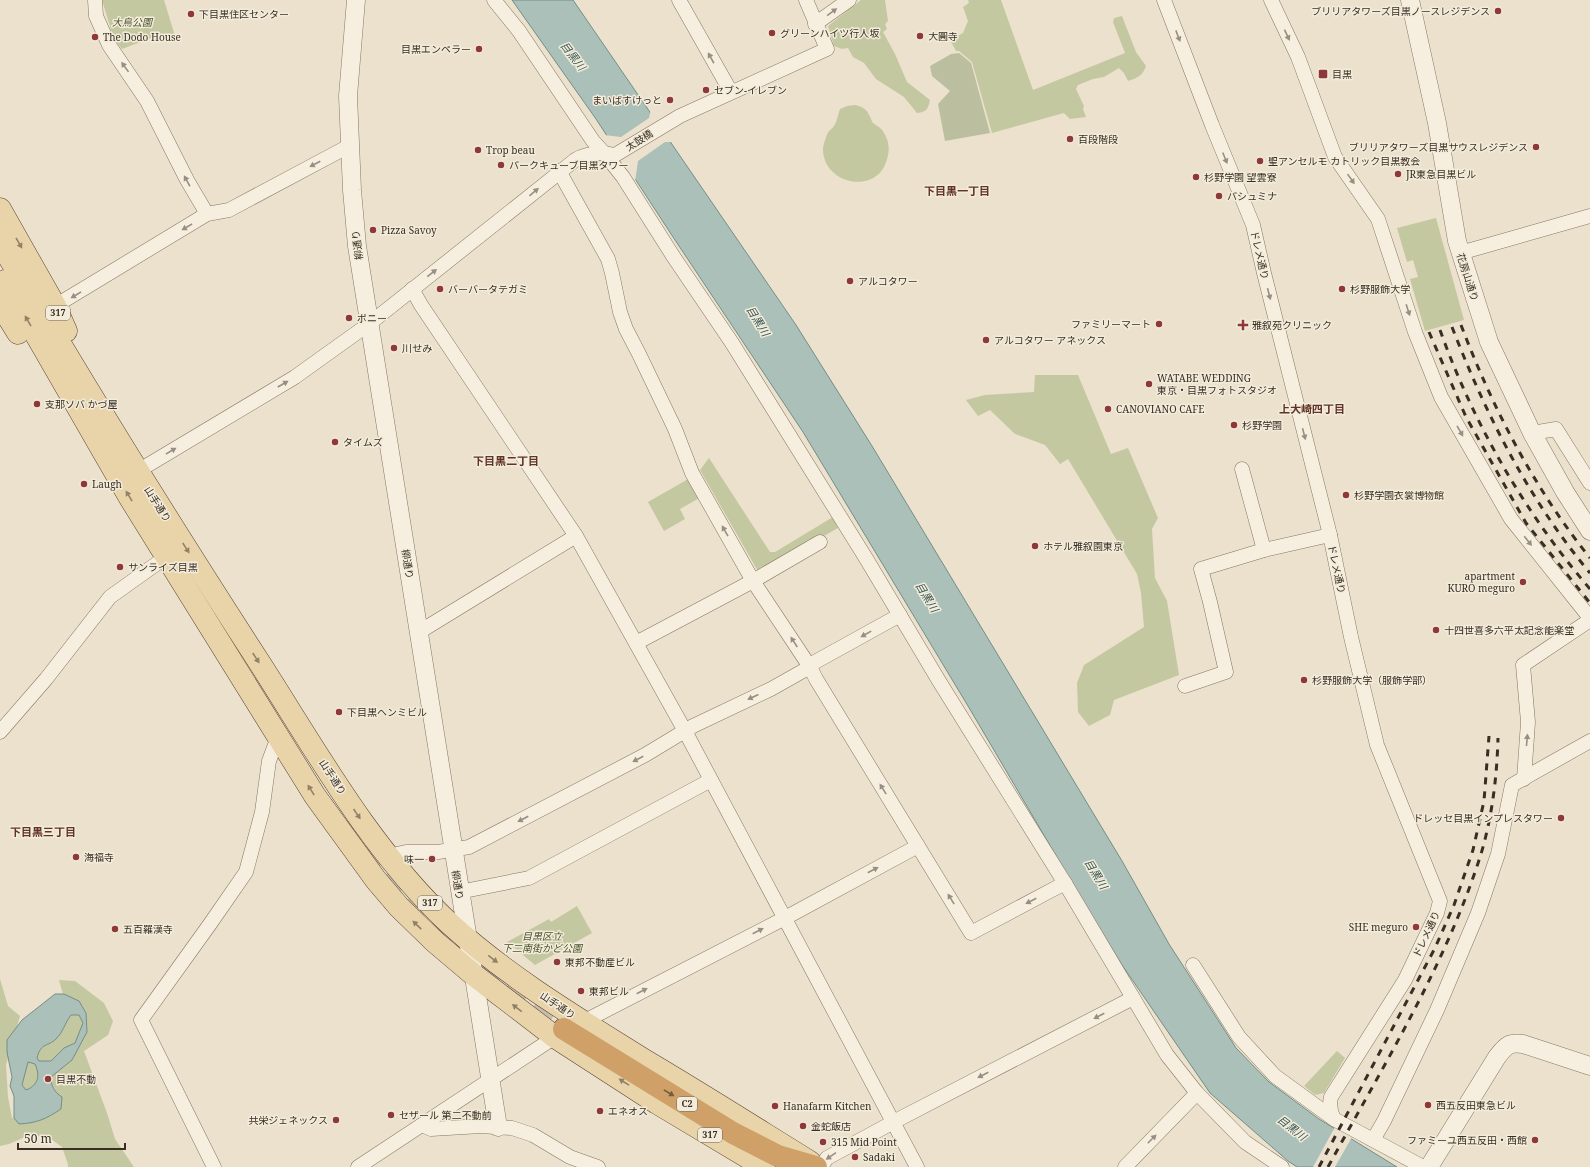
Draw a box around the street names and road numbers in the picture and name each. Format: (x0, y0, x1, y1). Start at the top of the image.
street label: 太鼓橋 (623, 126, 655, 154)
street label: 柳通り (348, 229, 366, 261)
street label: ドレメ通り (1248, 229, 1272, 281)
street label: 花房山通り (1454, 251, 1482, 303)
road number: 317 (46, 306, 70, 320)
street label: 山手通り (141, 483, 175, 525)
street label: ドレメ通り (1325, 543, 1349, 595)
street label: 柳通り (399, 548, 417, 580)
street label: 山手通り (316, 756, 350, 798)
street label: 柳通り (449, 869, 467, 901)
road number: 317 (418, 896, 442, 910)
street label: ドレメ通り (1409, 908, 1443, 960)
street label: 山手通り (538, 988, 578, 1022)
road number: C2 (677, 1097, 697, 1111)
road number: 317 (698, 1128, 722, 1142)

